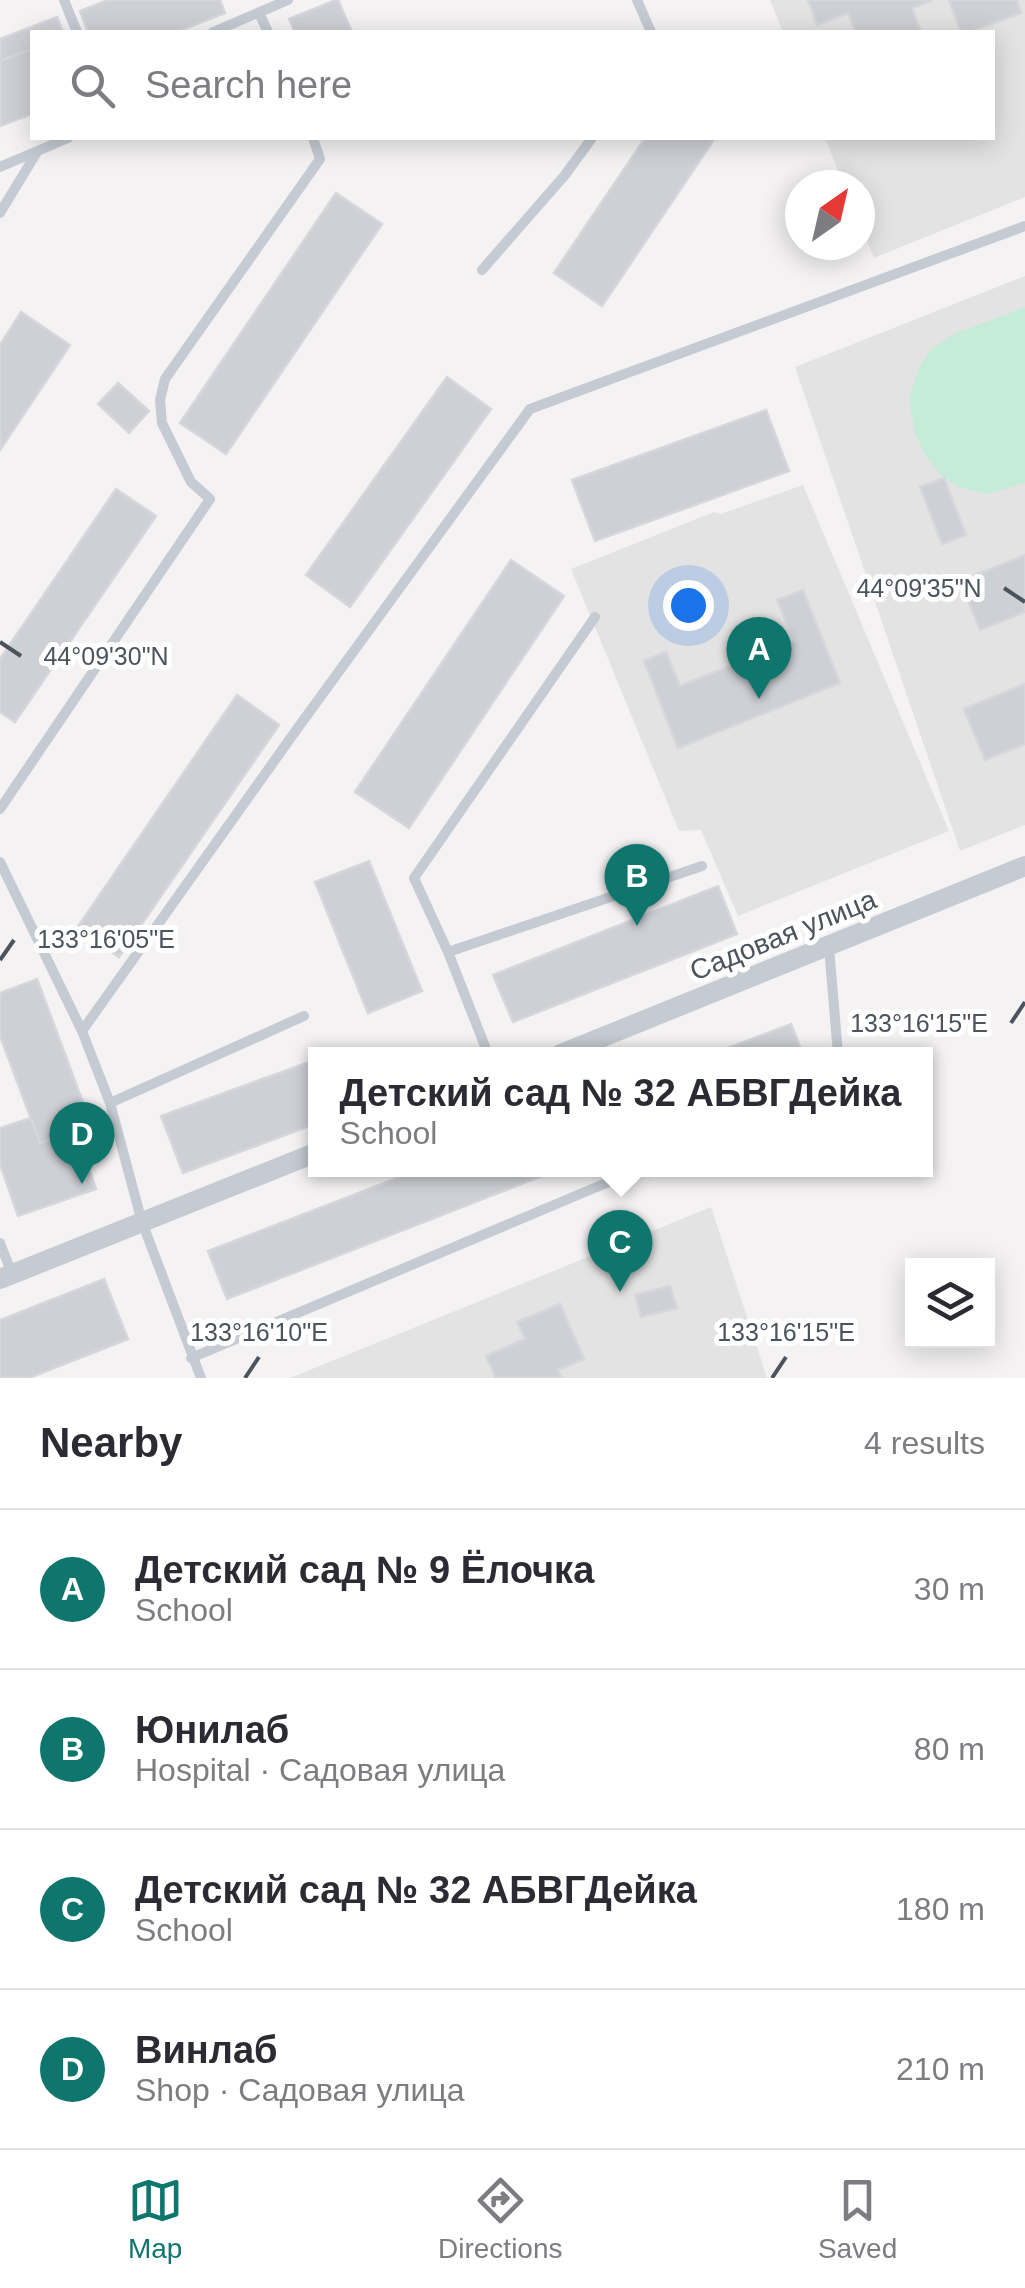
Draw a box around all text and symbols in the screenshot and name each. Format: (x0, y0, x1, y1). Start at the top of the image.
search box (30, 30, 995, 140)
icon: search (65, 58, 120, 113)
text: Search here (145, 64, 352, 106)
north arrow (785, 170, 875, 260)
text: 44°09'35"N (856, 574, 982, 602)
your location (663, 580, 714, 631)
pin: A (726, 616, 792, 699)
text: 44°09'30"N (43, 642, 169, 670)
pin: B (604, 844, 670, 926)
street label: Садовая улица (685, 883, 881, 986)
text: 133°16'05"E (37, 925, 175, 953)
text: 133°16'15"E (850, 1009, 988, 1037)
popup (308, 1047, 933, 1177)
text: Детский сад № 32 АБВГДейка (340, 1072, 901, 1114)
pin: D (49, 1102, 114, 1184)
text: School (340, 1115, 437, 1151)
pin: C (588, 1210, 652, 1292)
map controls (905, 1258, 995, 1348)
button: layers (905, 1258, 995, 1348)
text: 133°16'10"E (190, 1318, 328, 1346)
text: 133°16'15"E (717, 1318, 855, 1346)
text: Nearby (40, 1419, 182, 1466)
text: 4 results (864, 1425, 985, 1461)
text: Детский сад № 9 Ёлочка (135, 1549, 594, 1591)
text: A (61, 1571, 84, 1607)
text: 30 m (914, 1571, 985, 1607)
text: School (135, 1592, 233, 1628)
text: Юнилаб (135, 1709, 289, 1751)
text: B (61, 1731, 84, 1767)
text: 80 m (914, 1731, 985, 1767)
text: Hospital · Садовая улица (135, 1752, 505, 1788)
text: Детский сад № 32 АБВГДейка (135, 1869, 697, 1911)
text: C (61, 1891, 84, 1927)
text: 180 m (896, 1891, 985, 1927)
text: School (135, 1912, 233, 1948)
text: Винлаб (135, 2029, 278, 2071)
text: D (61, 2051, 84, 2087)
text: 210 m (896, 2051, 985, 2087)
text: Shop · Садовая улица (135, 2072, 465, 2108)
tab: Map (128, 2173, 183, 2265)
tab: Directions (438, 2173, 563, 2265)
tab: Saved (818, 2173, 897, 2265)

